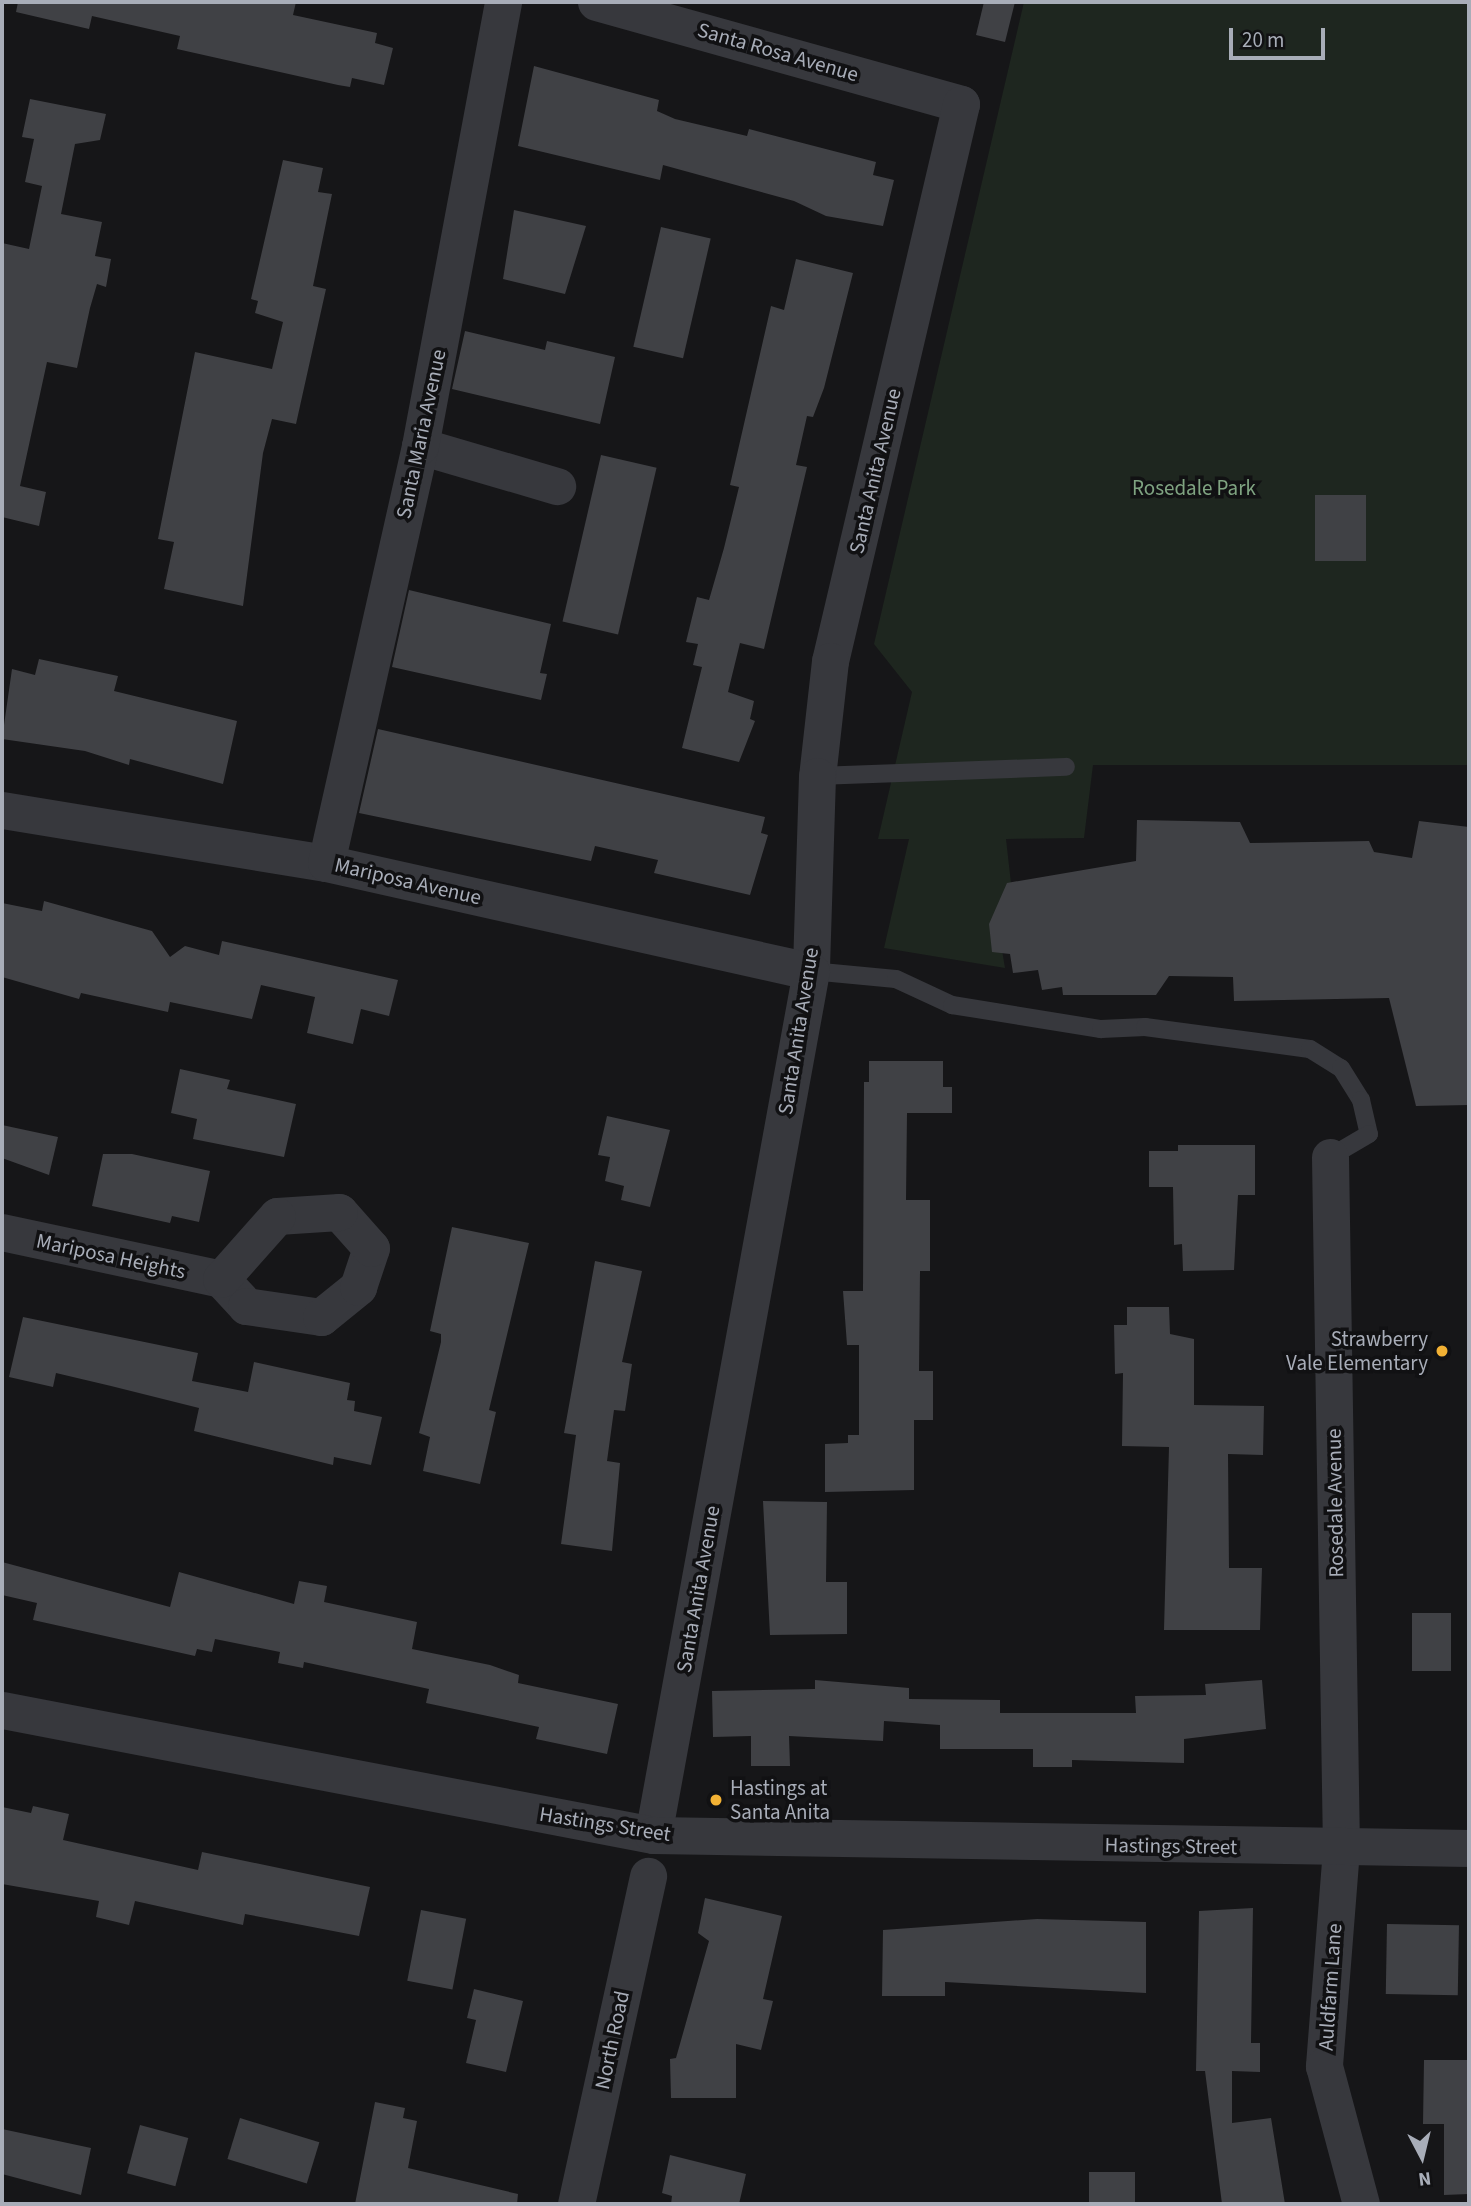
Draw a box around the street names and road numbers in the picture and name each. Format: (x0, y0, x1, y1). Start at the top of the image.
street label: Santa Rosa Avenue (695, 17, 861, 87)
street label: Santa Maria Avenue (391, 347, 451, 521)
street label: Santa Anita Avenue (844, 386, 906, 556)
street label: Mariposa Avenue (332, 852, 484, 910)
street label: Santa Anita Avenue (772, 946, 824, 1116)
street label: Mariposa Heights (34, 1228, 188, 1284)
street label: Rosedale Avenue (1321, 1428, 1349, 1578)
street label: Santa Anita Avenue (671, 1504, 725, 1674)
street label: Hastings Street (538, 1801, 672, 1847)
street label: Hastings Street (1104, 1832, 1238, 1860)
street label: Auldfarm Lane (1313, 1922, 1347, 2052)
street label: North Road (589, 1988, 635, 2092)

